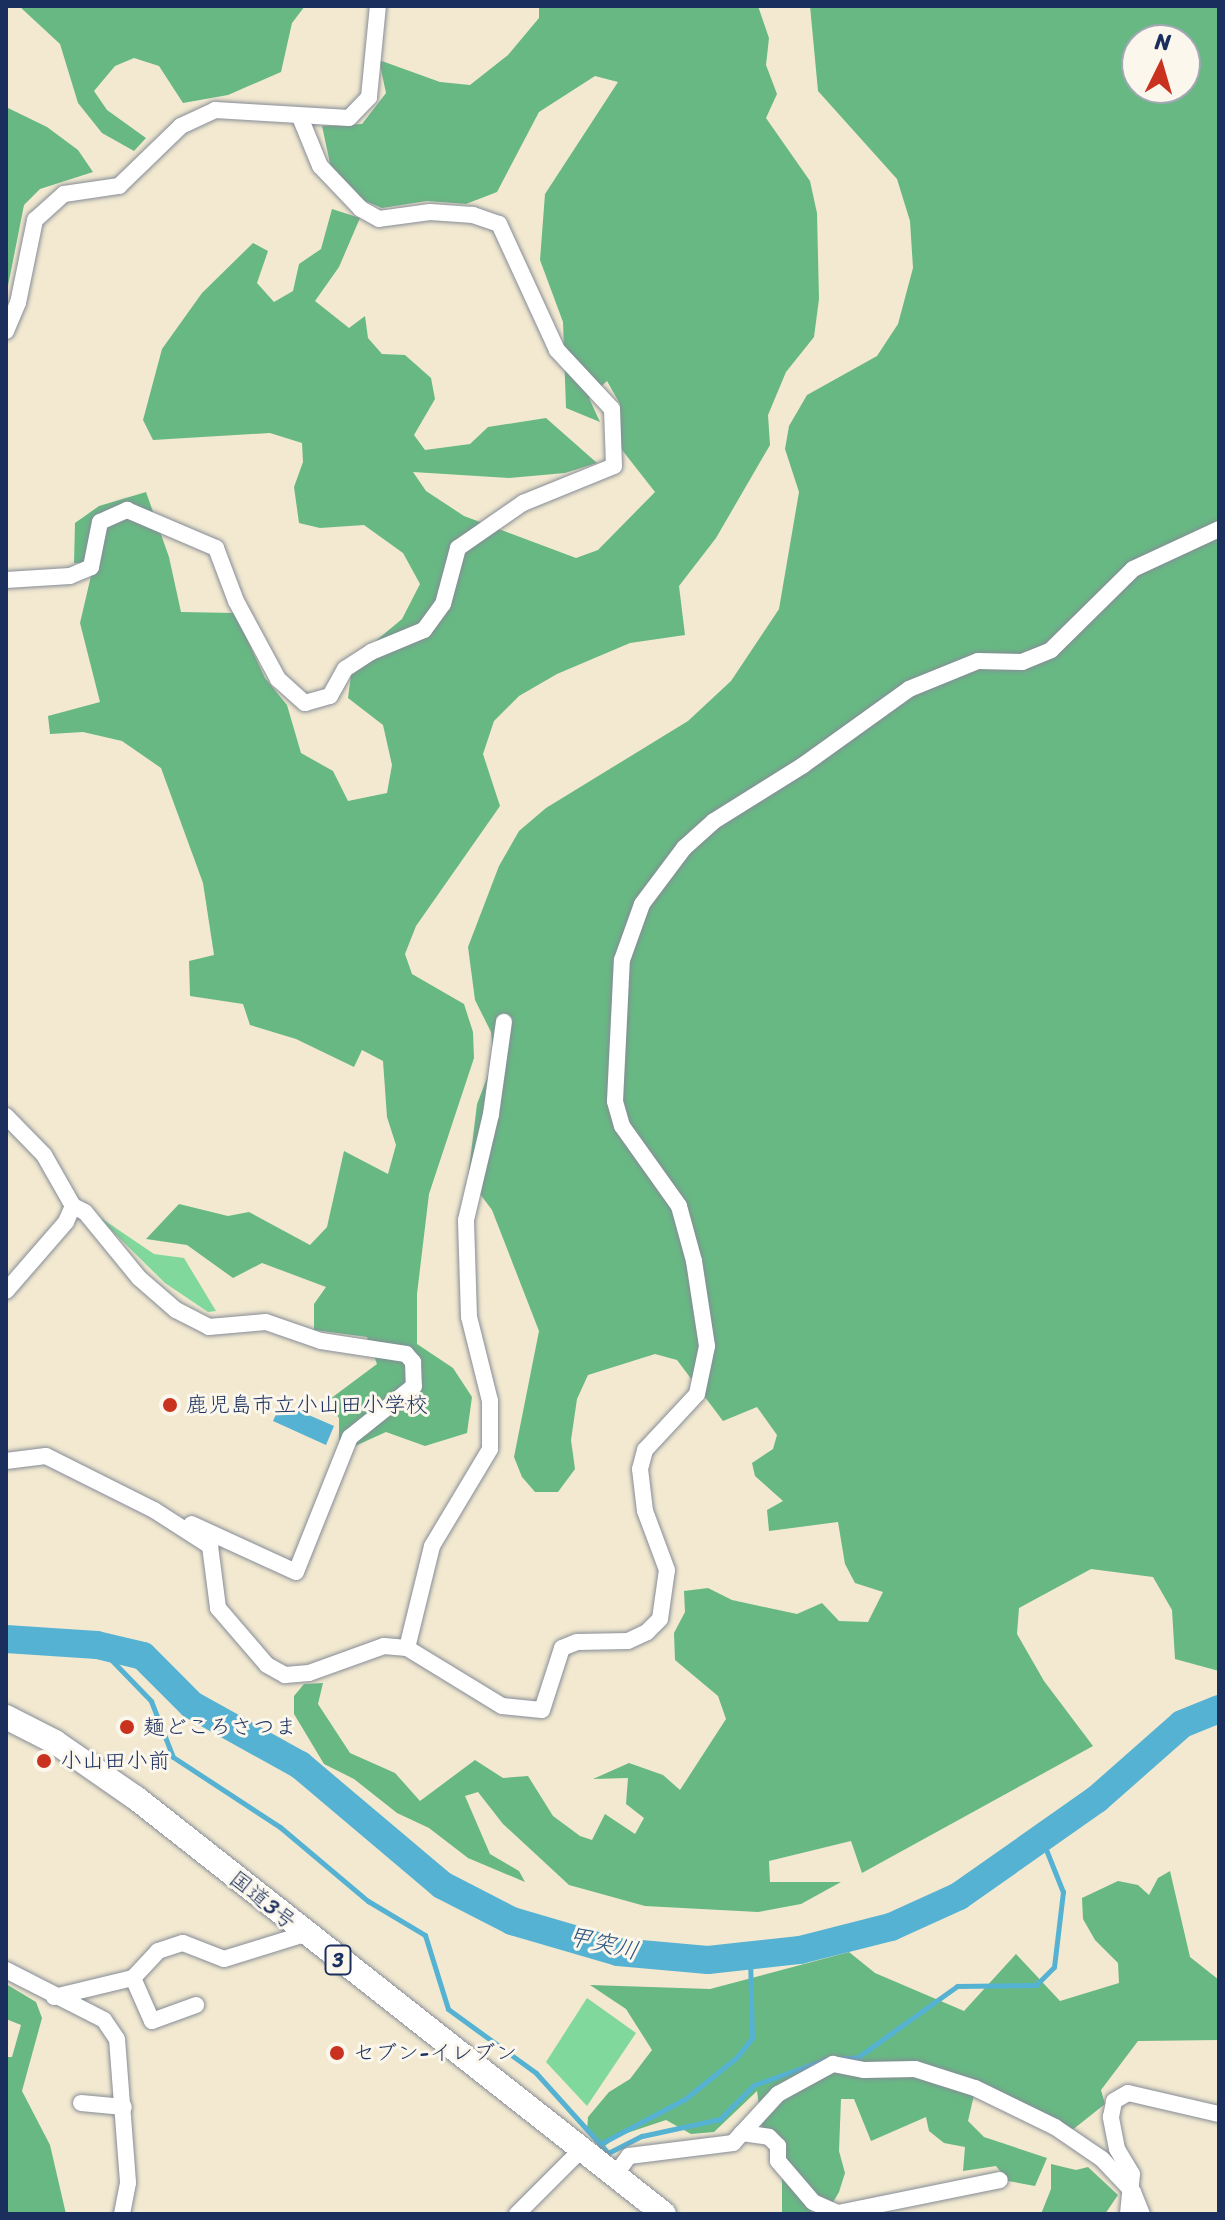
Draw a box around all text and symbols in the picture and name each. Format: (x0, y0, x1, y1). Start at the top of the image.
text: N (1154, 21, 1172, 62)
north arrow (1121, 24, 1201, 104)
place label: 鹿児島市立小山田小学校 (186, 1392, 428, 1418)
marker: 鹿児島市立小山田小学校 (161, 1396, 179, 1414)
place label: 麺どころさつま (143, 1714, 297, 1740)
marker: 麺どころさつま (118, 1718, 136, 1736)
place label: 小山田小前 (60, 1748, 170, 1774)
marker: 小山田小前 (35, 1752, 53, 1770)
street label: 国道3号 (224, 1865, 302, 1935)
water label: 甲突川 (565, 1922, 641, 1966)
road number: 3 (324, 1944, 352, 1976)
place label: セブン-イレブン (353, 2040, 517, 2066)
marker: セブン-イレブン (328, 2044, 346, 2062)

